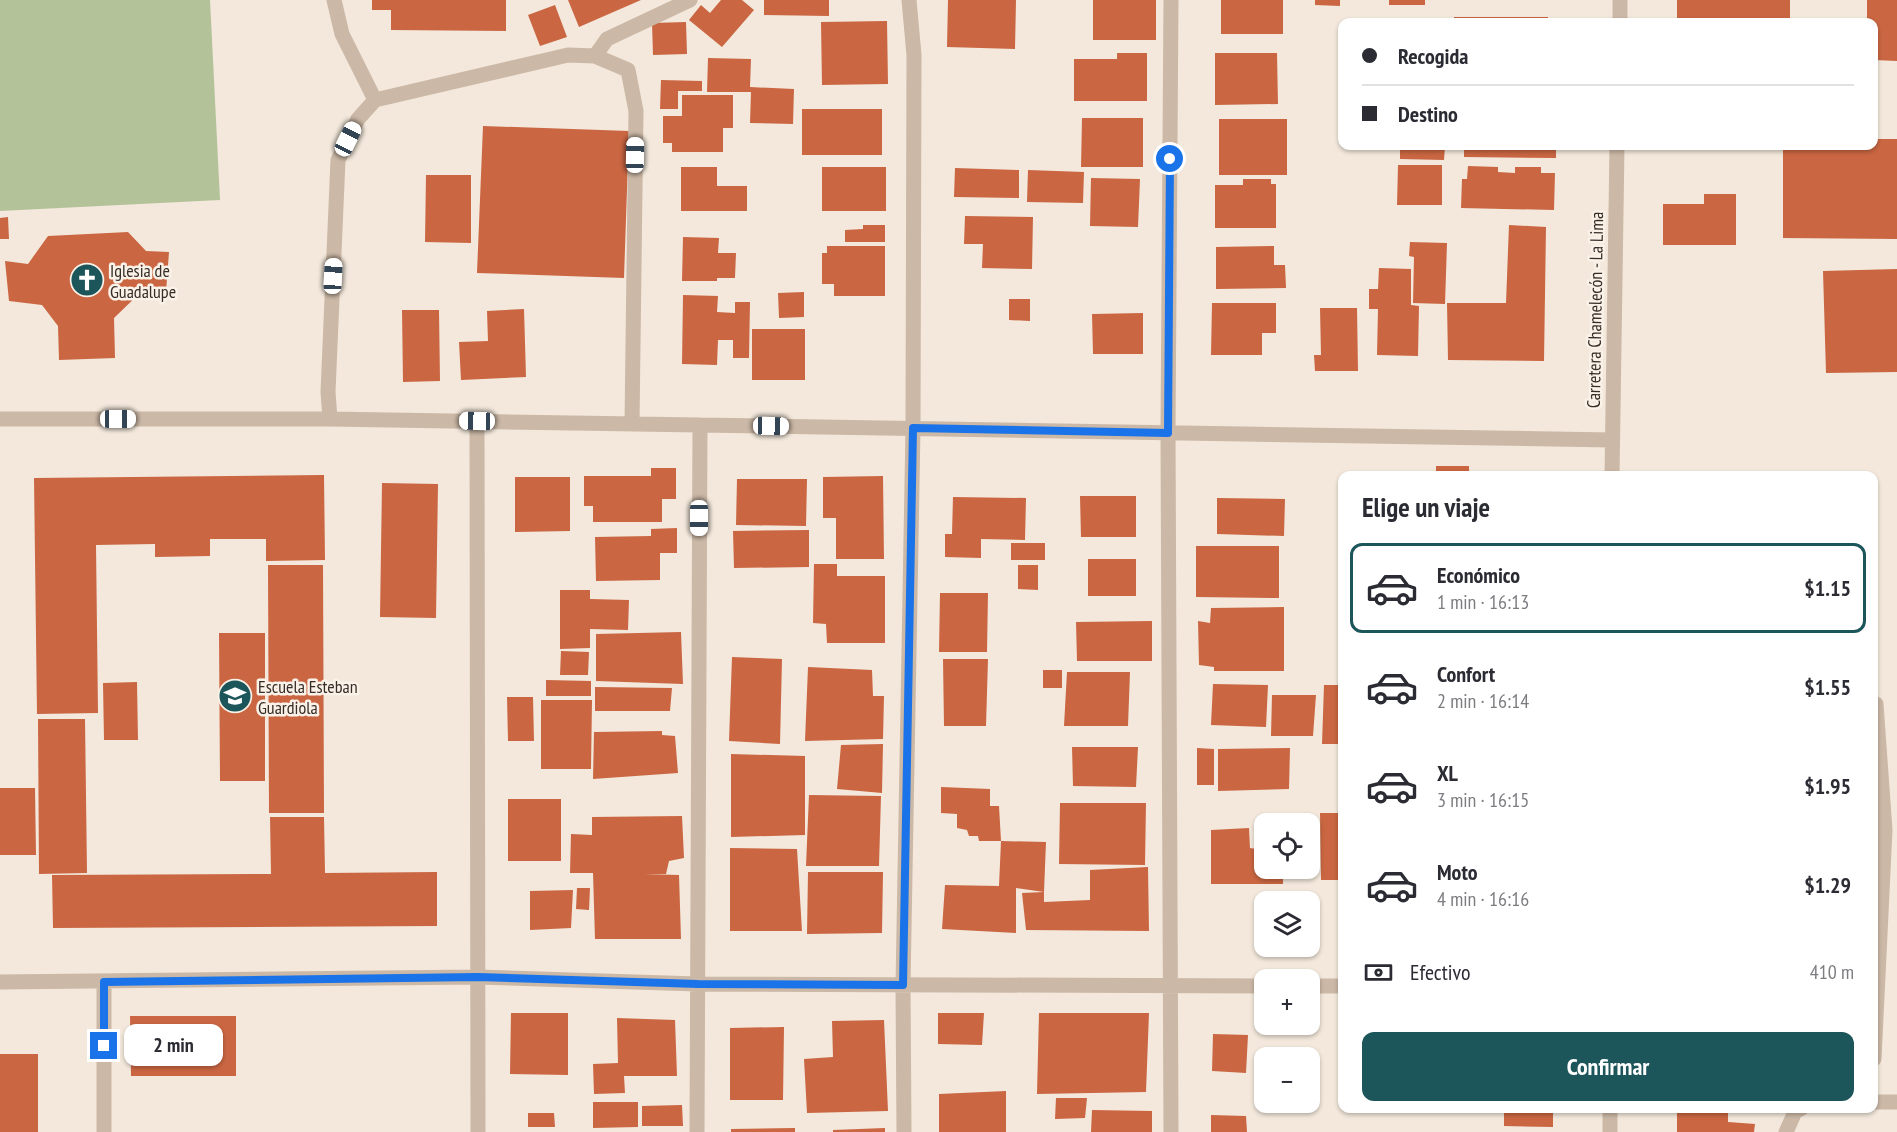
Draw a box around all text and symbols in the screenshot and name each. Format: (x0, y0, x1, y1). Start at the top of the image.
text: Recogida (1398, 42, 1468, 70)
text: Destino (1398, 100, 1458, 128)
car (332, 119, 364, 159)
car (626, 137, 644, 173)
route start (1156, 145, 1183, 172)
street label: Carretera Chamelecón - La Lima (1582, 212, 1608, 408)
car (323, 258, 343, 294)
place label: Iglesia de Guadalupe (110, 259, 176, 303)
church icon: Iglesia de Guadalupe (69, 262, 105, 298)
car (100, 410, 136, 428)
car (459, 412, 495, 430)
car (753, 417, 789, 435)
text: Elige un viaje (1362, 490, 1490, 524)
car (690, 500, 708, 536)
icon: car (1365, 561, 1419, 615)
text: Económico (1437, 561, 1520, 589)
text: $1.15 (1804, 574, 1851, 602)
text: 1 min · 16:13 (1437, 589, 1529, 615)
icon: car (1365, 660, 1419, 714)
text: Confort (1437, 660, 1495, 688)
text: $1.55 (1804, 673, 1851, 701)
place label: Escuela Esteban Guardiola (258, 675, 358, 719)
school or university icon: Escuela Esteban Guardiola (217, 678, 253, 714)
text: 2 min · 16:14 (1437, 688, 1529, 714)
icon: car (1365, 759, 1419, 813)
text: XL (1437, 759, 1458, 787)
text: $1.95 (1804, 772, 1851, 800)
text: 3 min · 16:15 (1437, 787, 1529, 813)
map controls (1254, 813, 1320, 1113)
button: locate (1254, 813, 1320, 879)
icon: car (1365, 858, 1419, 912)
text: Moto (1437, 858, 1478, 886)
text: $1.29 (1804, 871, 1851, 899)
text: 4 min · 16:16 (1437, 886, 1529, 912)
button: layers (1254, 891, 1320, 957)
icon: cash (1362, 956, 1395, 989)
text: Efectivo (1410, 958, 1471, 986)
text: 410 m (1810, 959, 1854, 985)
button: + (1254, 969, 1320, 1035)
callout: 2 min (125, 1025, 224, 1067)
route end (90, 1032, 117, 1059)
text: 2 min (153, 1032, 194, 1058)
button: Confirmar (1362, 1032, 1854, 1101)
button: − (1254, 1047, 1320, 1113)

